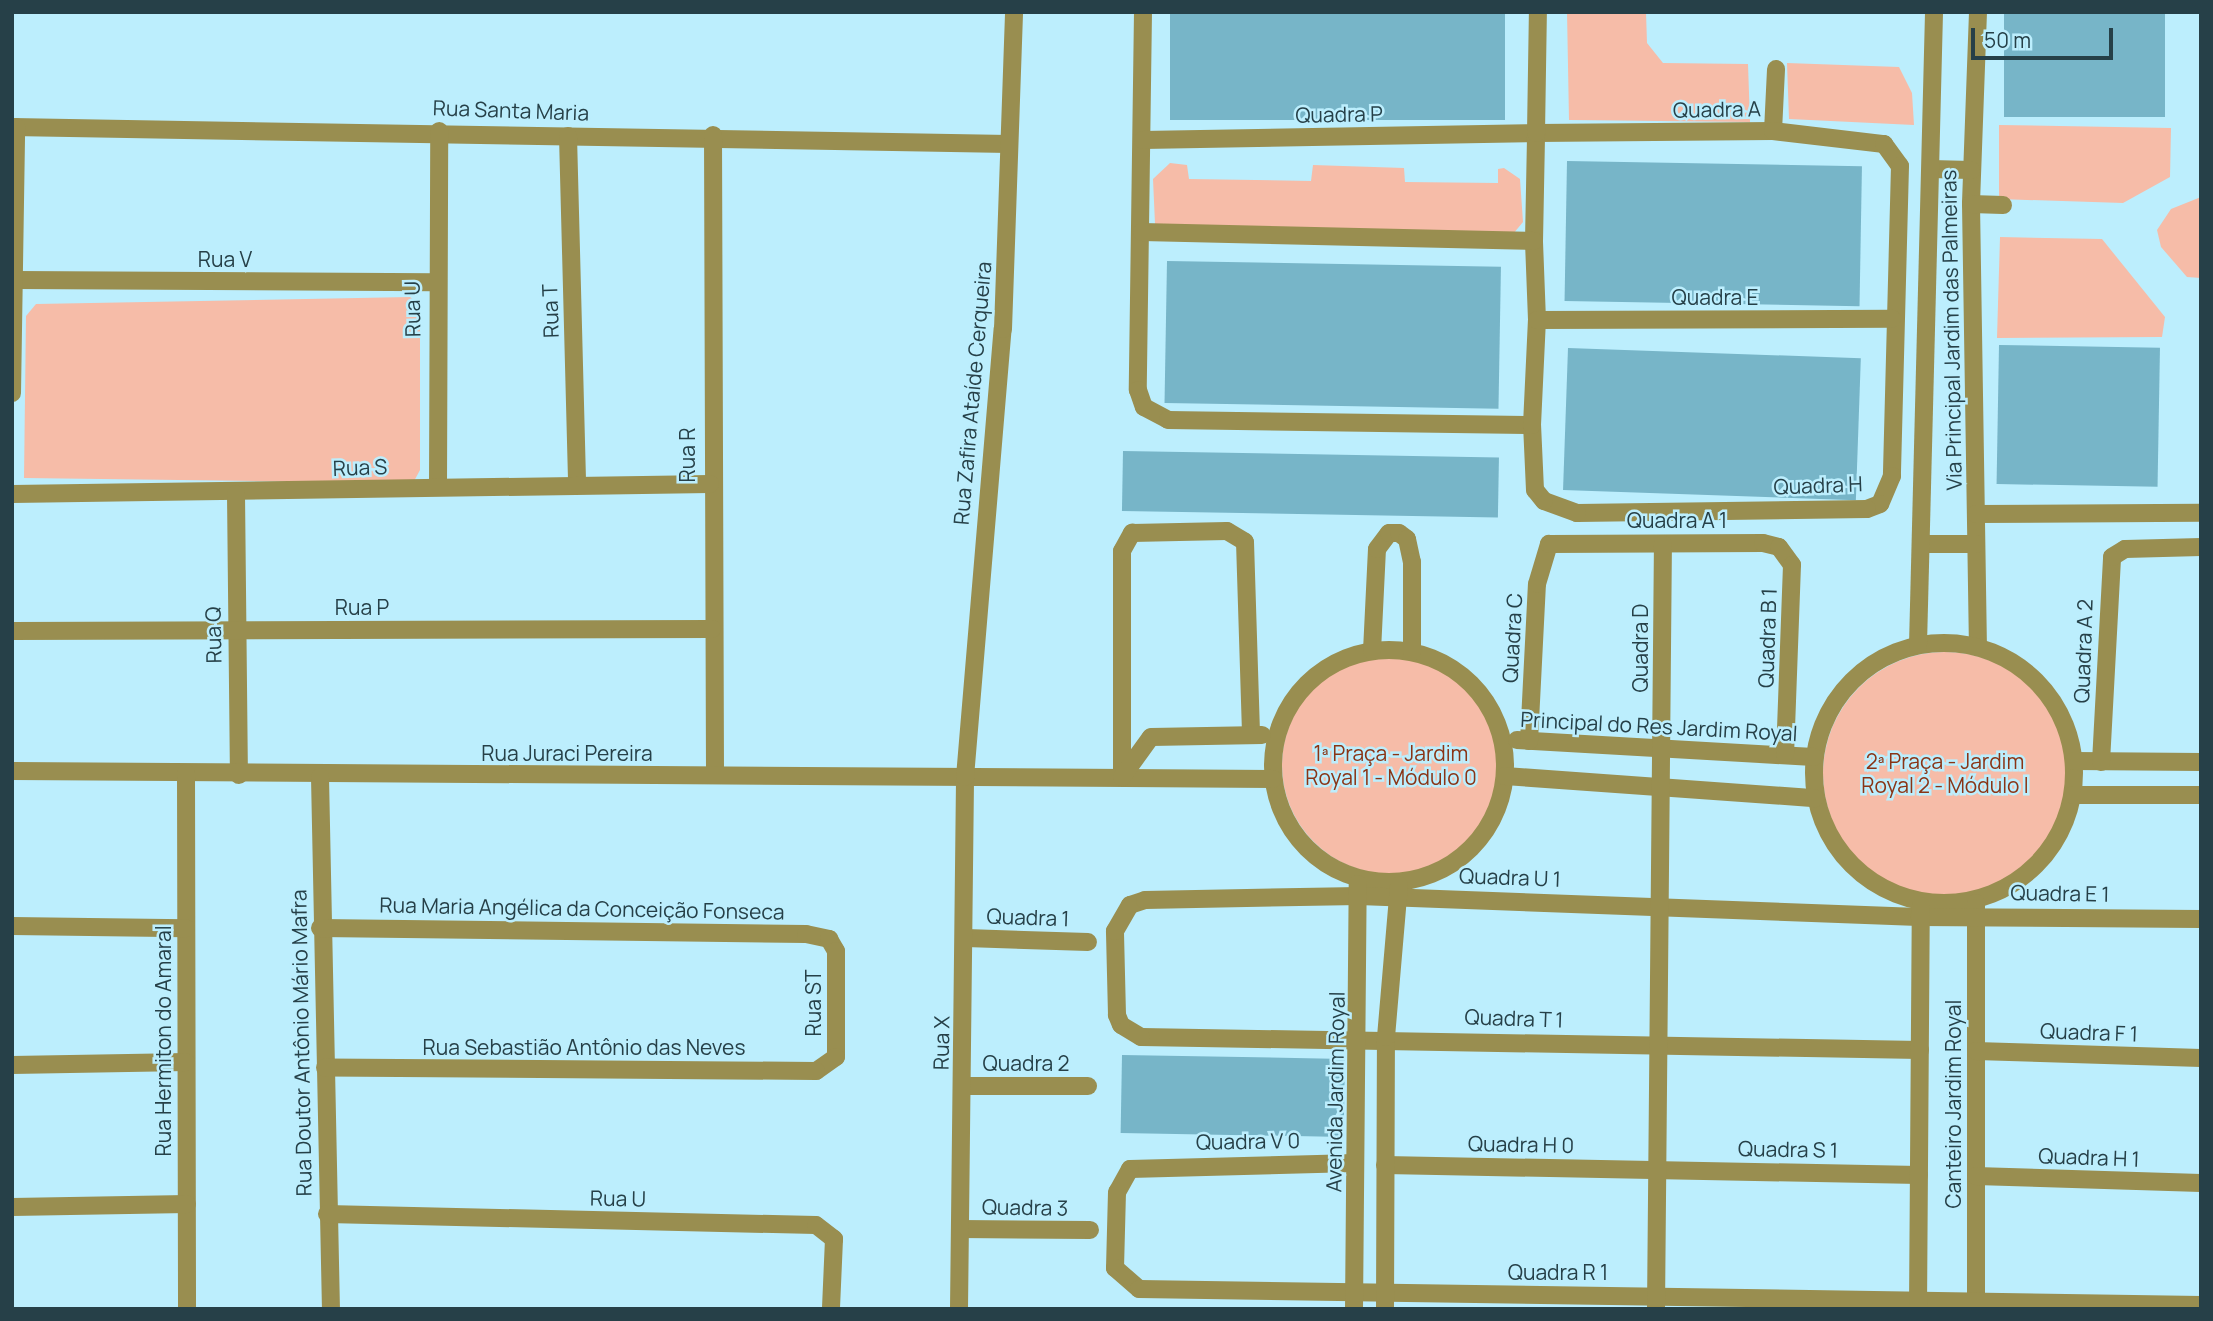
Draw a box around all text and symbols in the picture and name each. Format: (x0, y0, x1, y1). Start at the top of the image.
scale bar (1975, 14, 2117, 58)
text: 50 m (1984, 26, 2031, 54)
street label: Rua Santa Maria (432, 95, 590, 125)
street label: Quadra A (1673, 96, 1761, 122)
street label: Quadra P (1295, 101, 1383, 127)
street label: Via Principal Jardim das Palmeiras (1936, 169, 1966, 491)
street label: Rua V (198, 246, 252, 272)
street label: Rua Zafira Ataíde Cerqueira (948, 260, 996, 526)
street label: Rua U (399, 281, 425, 337)
street label: Rua T (536, 284, 564, 338)
street label: Quadra E (1672, 284, 1758, 310)
street label: Rua R (674, 428, 700, 482)
street label: Rua S (332, 453, 388, 481)
street label: Quadra H (1773, 471, 1863, 499)
street label: Quadra A 1 (1627, 507, 1727, 533)
street label: Quadra B 1 (1753, 588, 1781, 688)
street label: Quadra C (1497, 592, 1527, 684)
street label: Rua P (335, 594, 389, 620)
street label: Quadra A 2 (2069, 598, 2097, 704)
street label: Quadra D (1627, 604, 1653, 692)
street label: Rua Q (200, 606, 226, 664)
street label: Principal do Res Jardim Royal (1520, 706, 1798, 746)
street label: Rua Juraci Pereira (481, 740, 653, 766)
park label: 1ª Praça - Jardim Royal 1 - Módulo 0 (1305, 740, 1477, 790)
park label: 2ª Praça - Jardim Royal 2 - Módulo I (1861, 748, 2029, 798)
street label: Quadra U 1 (1459, 863, 1561, 891)
street label: Quadra E 1 (2010, 880, 2110, 906)
street label: Rua Doutor Antônio Mário Mafra (286, 889, 316, 1197)
street label: Rua Maria Angélica da Conceição Fonseca (379, 892, 785, 924)
street label: Quadra 1 (986, 903, 1070, 931)
street label: Rua Hermiton do Amaral (150, 925, 176, 1157)
street label: Rua ST (800, 969, 826, 1037)
street label: Avenida Jardim Royal (1321, 991, 1349, 1193)
street label: Canteiro Jardim Royal (1940, 1000, 1966, 1208)
street label: Quadra T 1 (1464, 1004, 1564, 1032)
street label: Rua X (928, 1016, 954, 1070)
street label: Quadra F 1 (2040, 1018, 2138, 1046)
street label: Rua Sebastião Antônio das Neves (423, 1034, 745, 1060)
street label: Quadra 2 (983, 1050, 1069, 1076)
street label: Quadra V 0 (1196, 1127, 1300, 1155)
street label: Quadra H 0 (1468, 1130, 1574, 1158)
street label: Quadra S 1 (1738, 1136, 1838, 1162)
street label: Quadra H 1 (2038, 1143, 2140, 1171)
street label: Rua U (590, 1185, 646, 1211)
street label: Quadra 3 (982, 1194, 1068, 1220)
street label: Quadra R 1 (1508, 1259, 1608, 1285)

